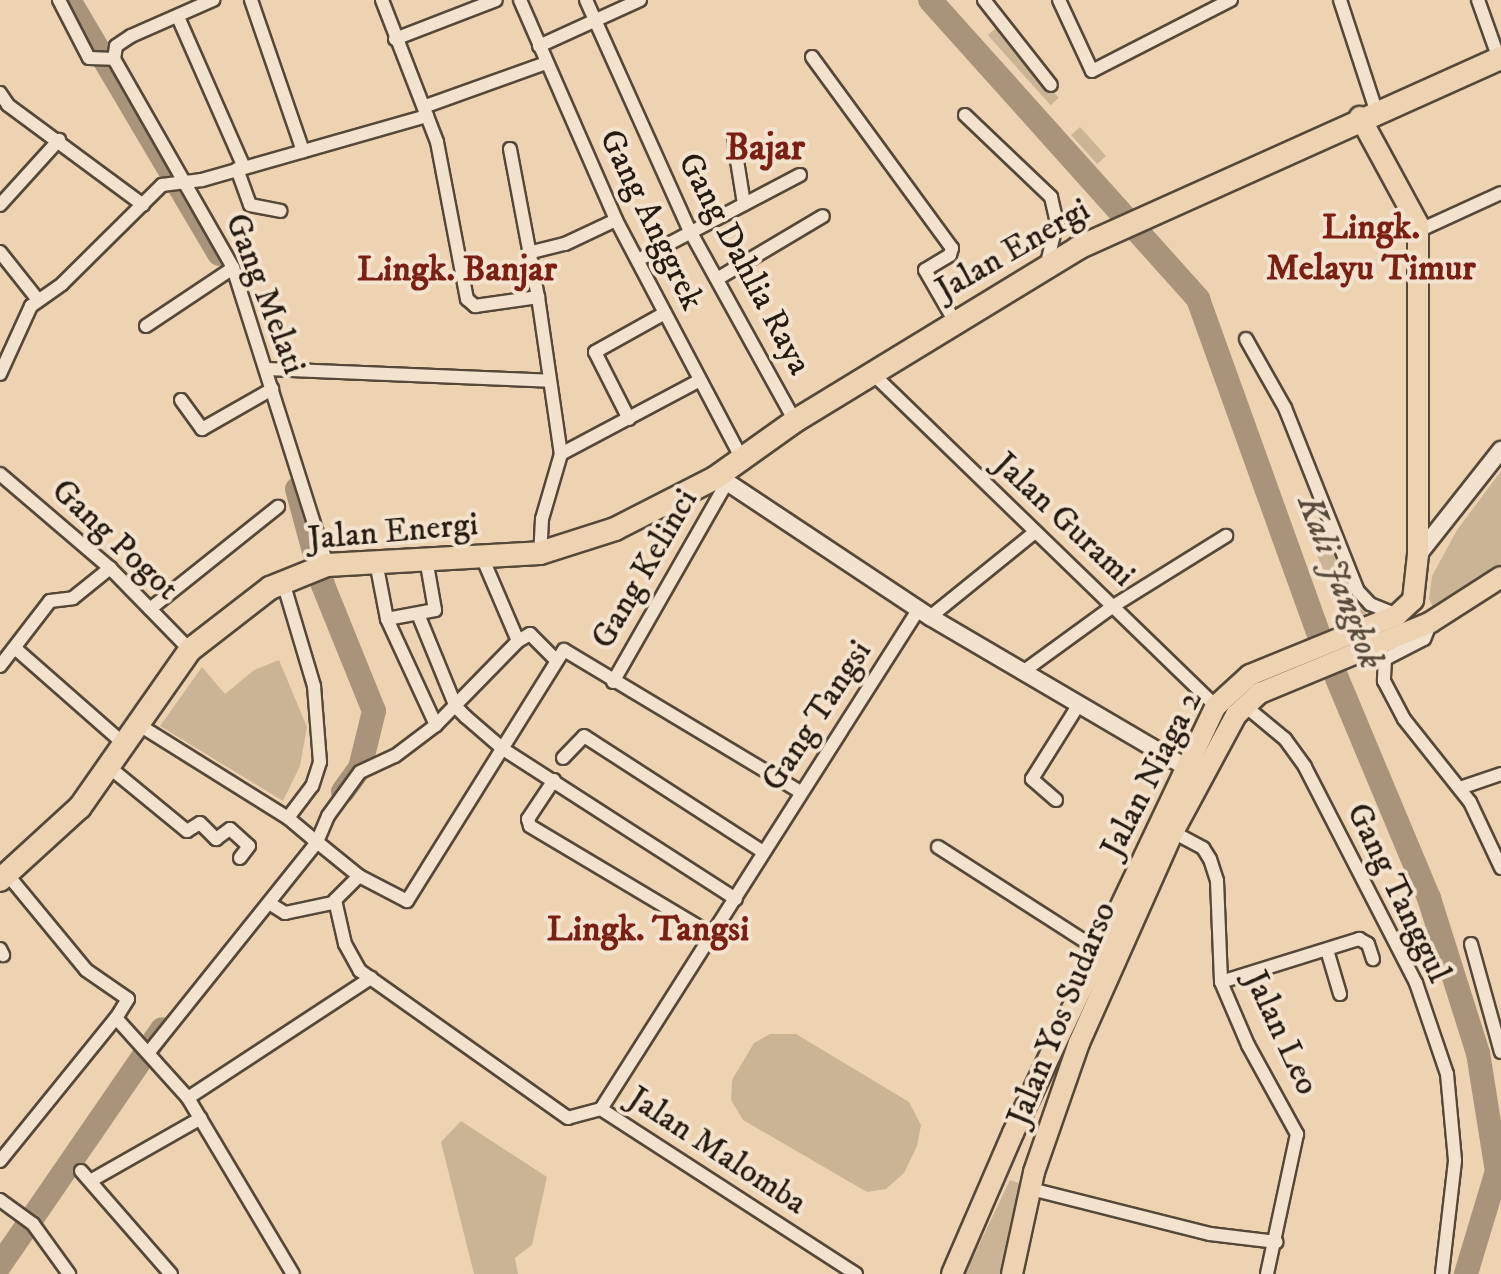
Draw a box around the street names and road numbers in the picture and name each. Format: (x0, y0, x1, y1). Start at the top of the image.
street label: Gang Anggrek (590, 123, 712, 317)
street label: Gang Dahlia Raya (668, 146, 820, 382)
street label: Jalan Energi (929, 190, 1097, 310)
street label: Gang Melati (216, 208, 314, 380)
street label: Jalan Gurami (985, 444, 1143, 596)
street label: Gang Pogot (43, 471, 187, 609)
street label: Gang Kelinci (583, 482, 707, 656)
street label: Jalan Energi (306, 504, 480, 560)
street label: Gang Tangsi (753, 633, 881, 799)
street label: Jalan Niaga 2 (1092, 684, 1212, 864)
street label: Gang Tanggul (1337, 797, 1459, 989)
street label: Jalan Yos Sudarso (999, 896, 1125, 1132)
street label: Jalan Leo (1235, 965, 1327, 1101)
street label: Jalan Malomba (620, 1078, 814, 1224)

